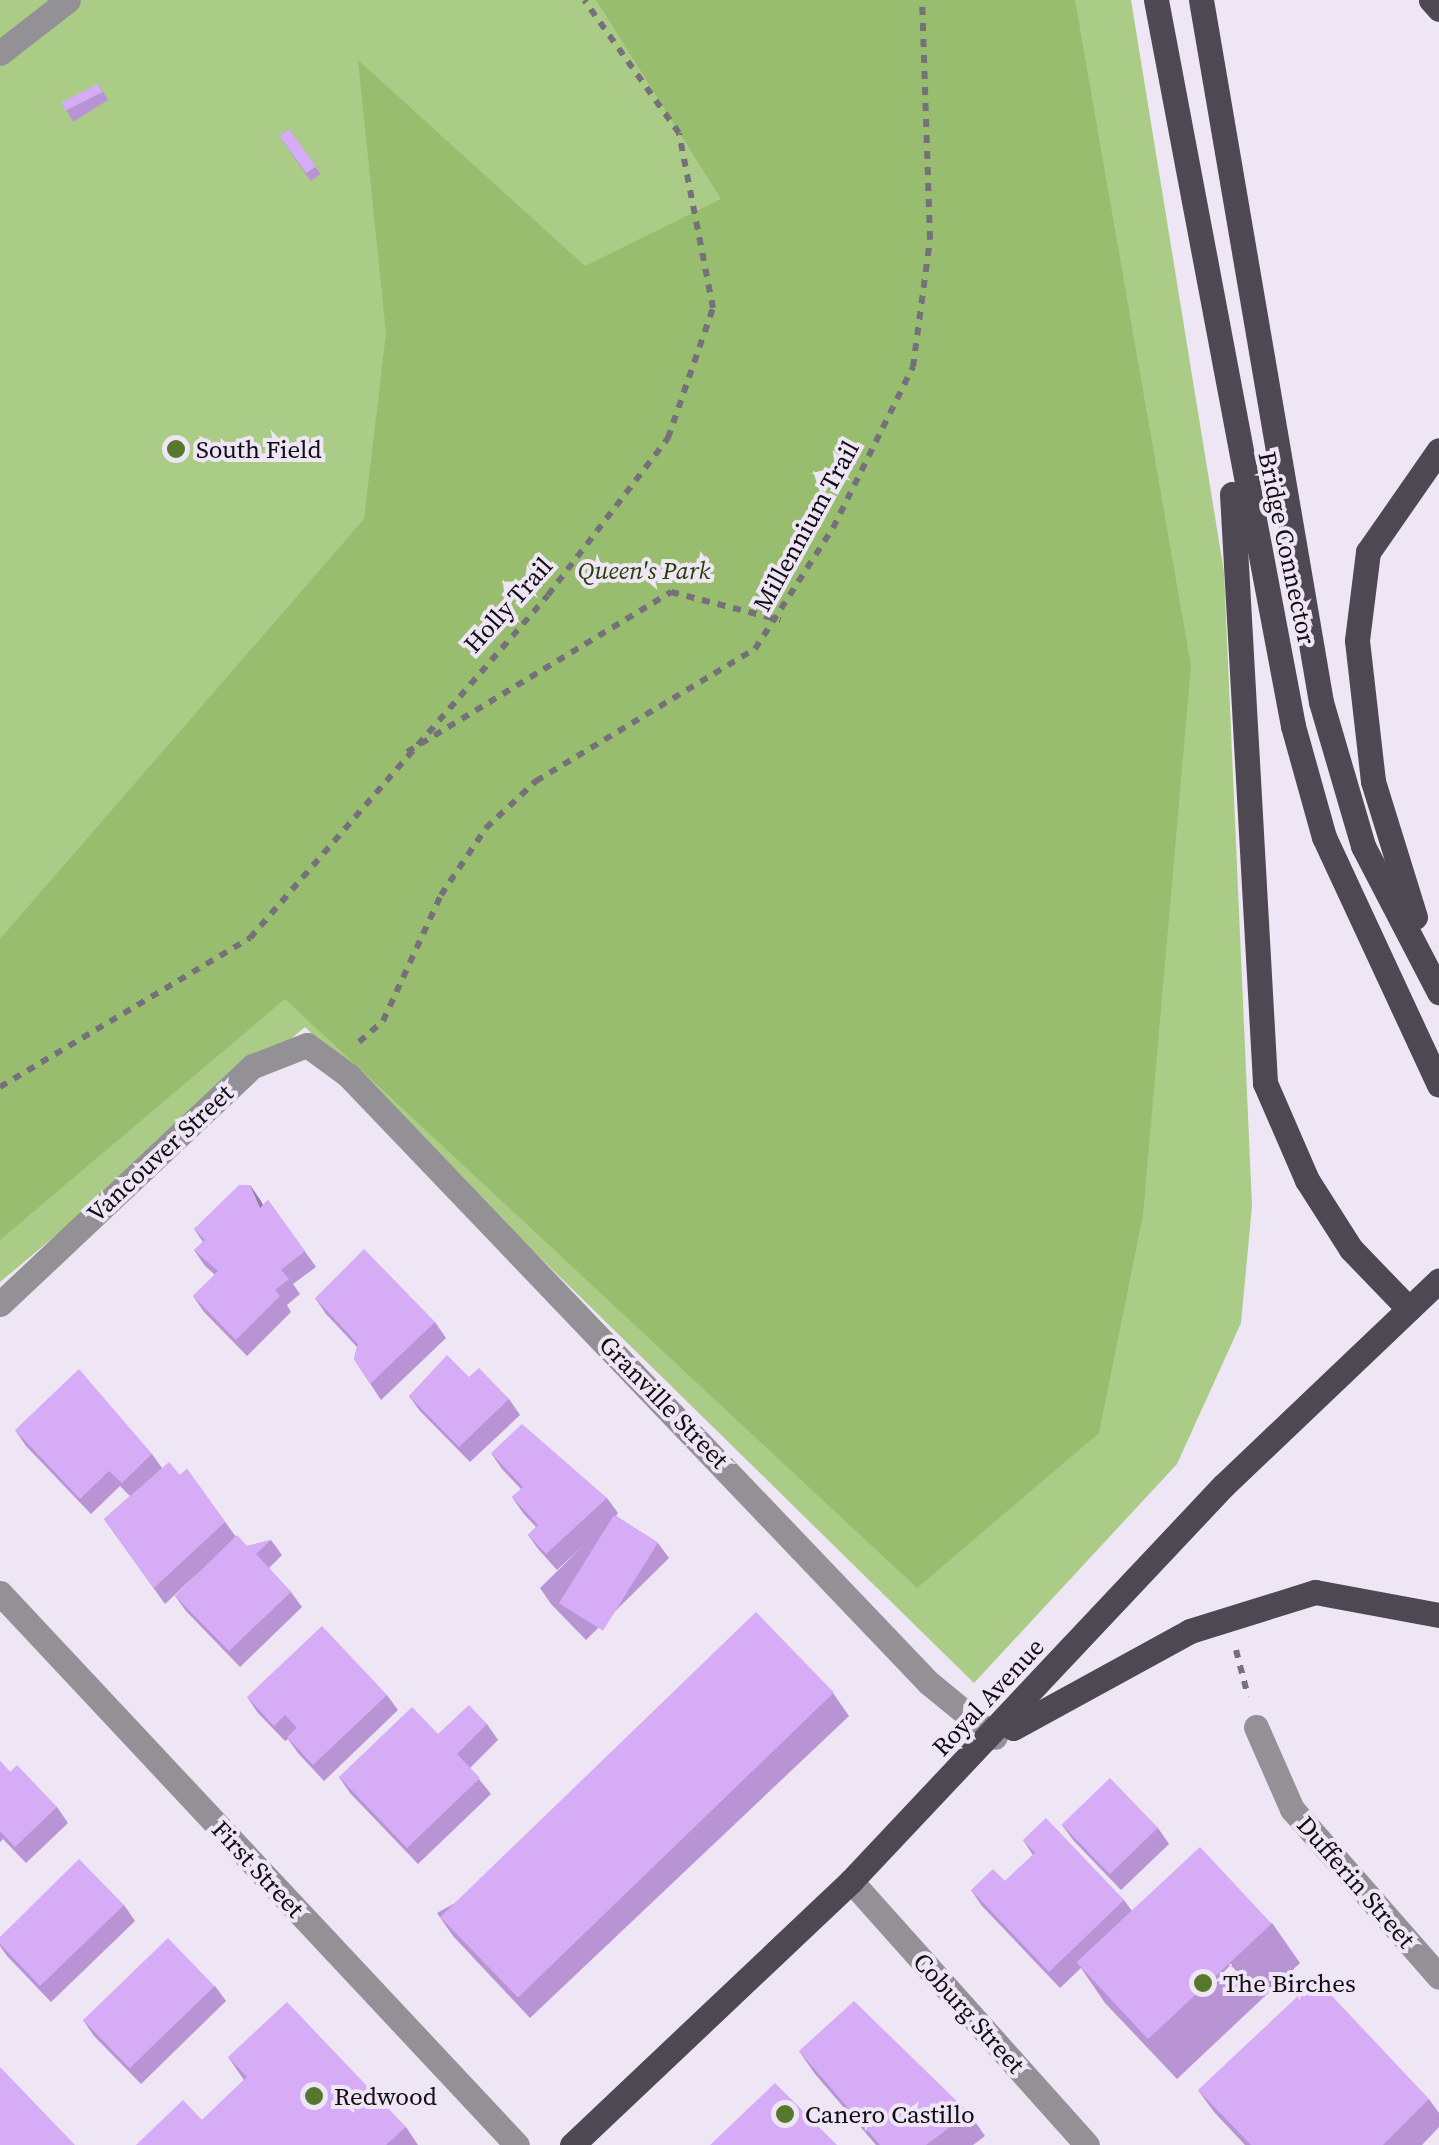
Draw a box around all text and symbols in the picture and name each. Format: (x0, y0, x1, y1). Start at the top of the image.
place label: South Field (196, 434, 322, 464)
street label: Millennium Trail (747, 435, 865, 617)
marker: South Field (165, 438, 187, 460)
street label: Bridge Connector (1252, 449, 1322, 647)
street label: Holly Trail (457, 551, 559, 659)
park label: Queen's Park (578, 555, 710, 585)
street label: Vancouver Street (81, 1078, 239, 1228)
street label: Granville Street (593, 1330, 735, 1474)
street label: Royal Avenue (926, 1632, 1050, 1762)
street label: Dufferin Street (1291, 1810, 1421, 1954)
street label: First Street (206, 1814, 310, 1924)
street label: Coburg Street (907, 1947, 1031, 2079)
place label: The Birches (1223, 1968, 1356, 1998)
marker: The Birches (1192, 1972, 1214, 1994)
place label: Redwood (334, 2081, 437, 2111)
marker: Redwood (303, 2085, 325, 2107)
place label: Canero Castillo (805, 2099, 975, 2129)
marker: Canero Castillo (774, 2103, 796, 2125)

